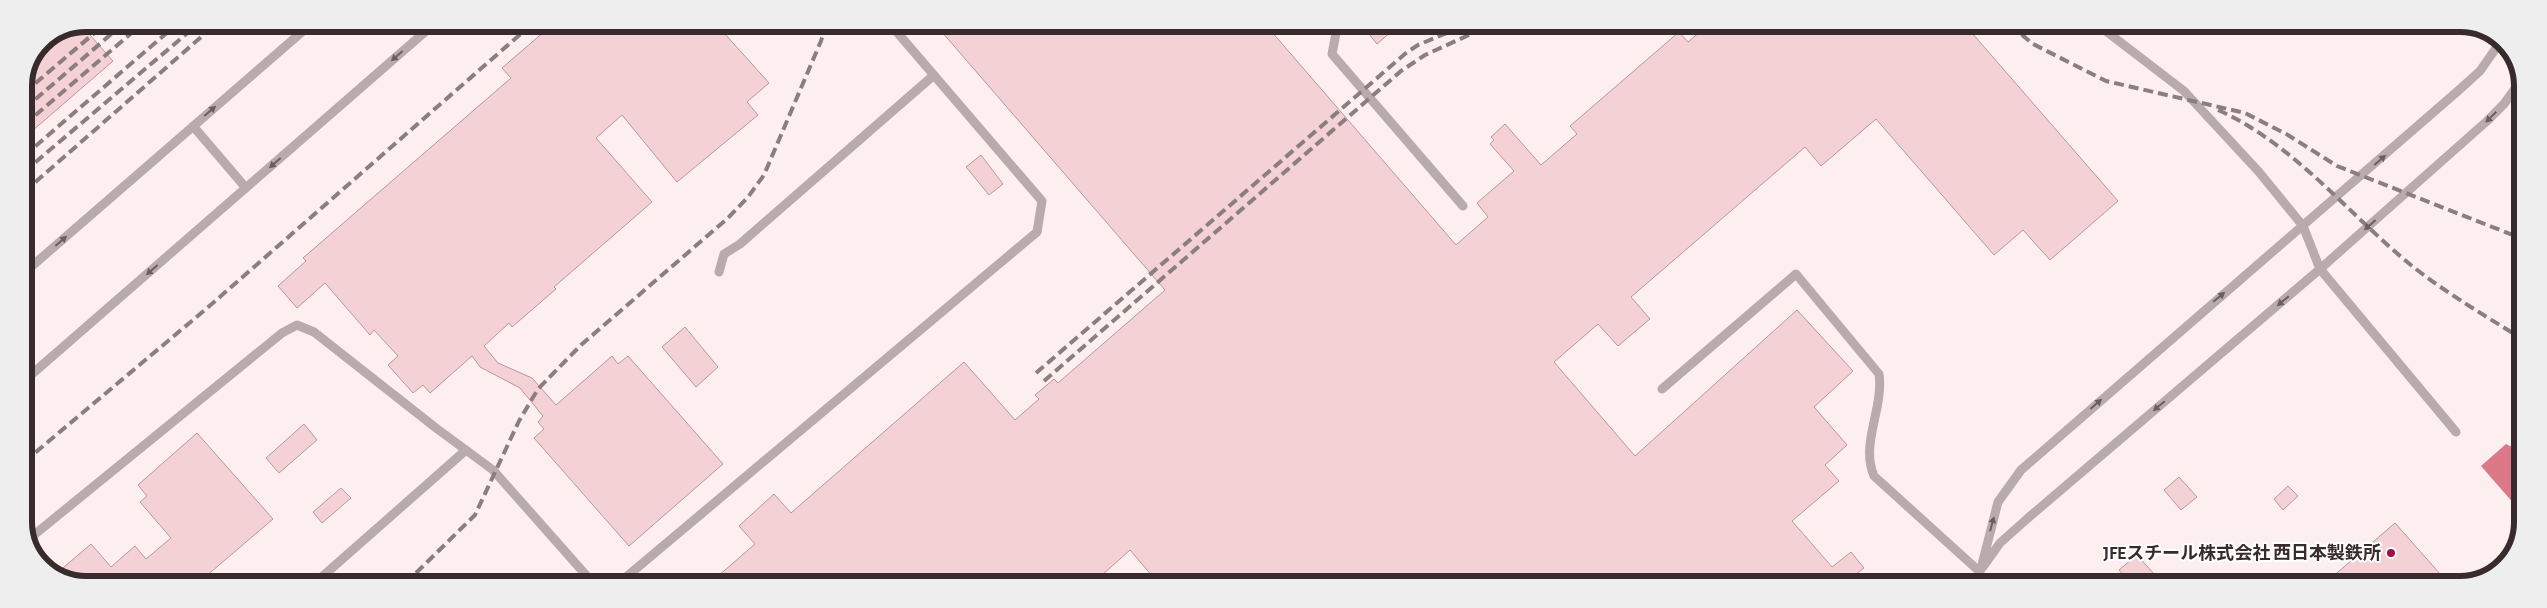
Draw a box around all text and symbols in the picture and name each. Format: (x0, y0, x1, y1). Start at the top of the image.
one-way arrow (391, 50, 404, 61)
one-way arrow (203, 106, 216, 117)
one-way arrow (2485, 111, 2497, 123)
one-way arrow (2373, 154, 2385, 166)
one-way arrow (269, 157, 281, 169)
one-way arrow (2364, 219, 2376, 230)
one-way arrow (54, 235, 67, 246)
one-way arrow (146, 264, 159, 275)
one-way arrow (2212, 292, 2225, 303)
one-way arrow (2277, 295, 2290, 306)
one-way arrow (2090, 398, 2102, 410)
one-way arrow (2153, 401, 2166, 412)
one-way arrow (1989, 517, 1997, 532)
place label: JFEスチール株式会社 西日本製鉄所 (2103, 543, 2381, 563)
marker: JFEスチール株式会社 西日本製鉄所 (2385, 547, 2397, 559)

